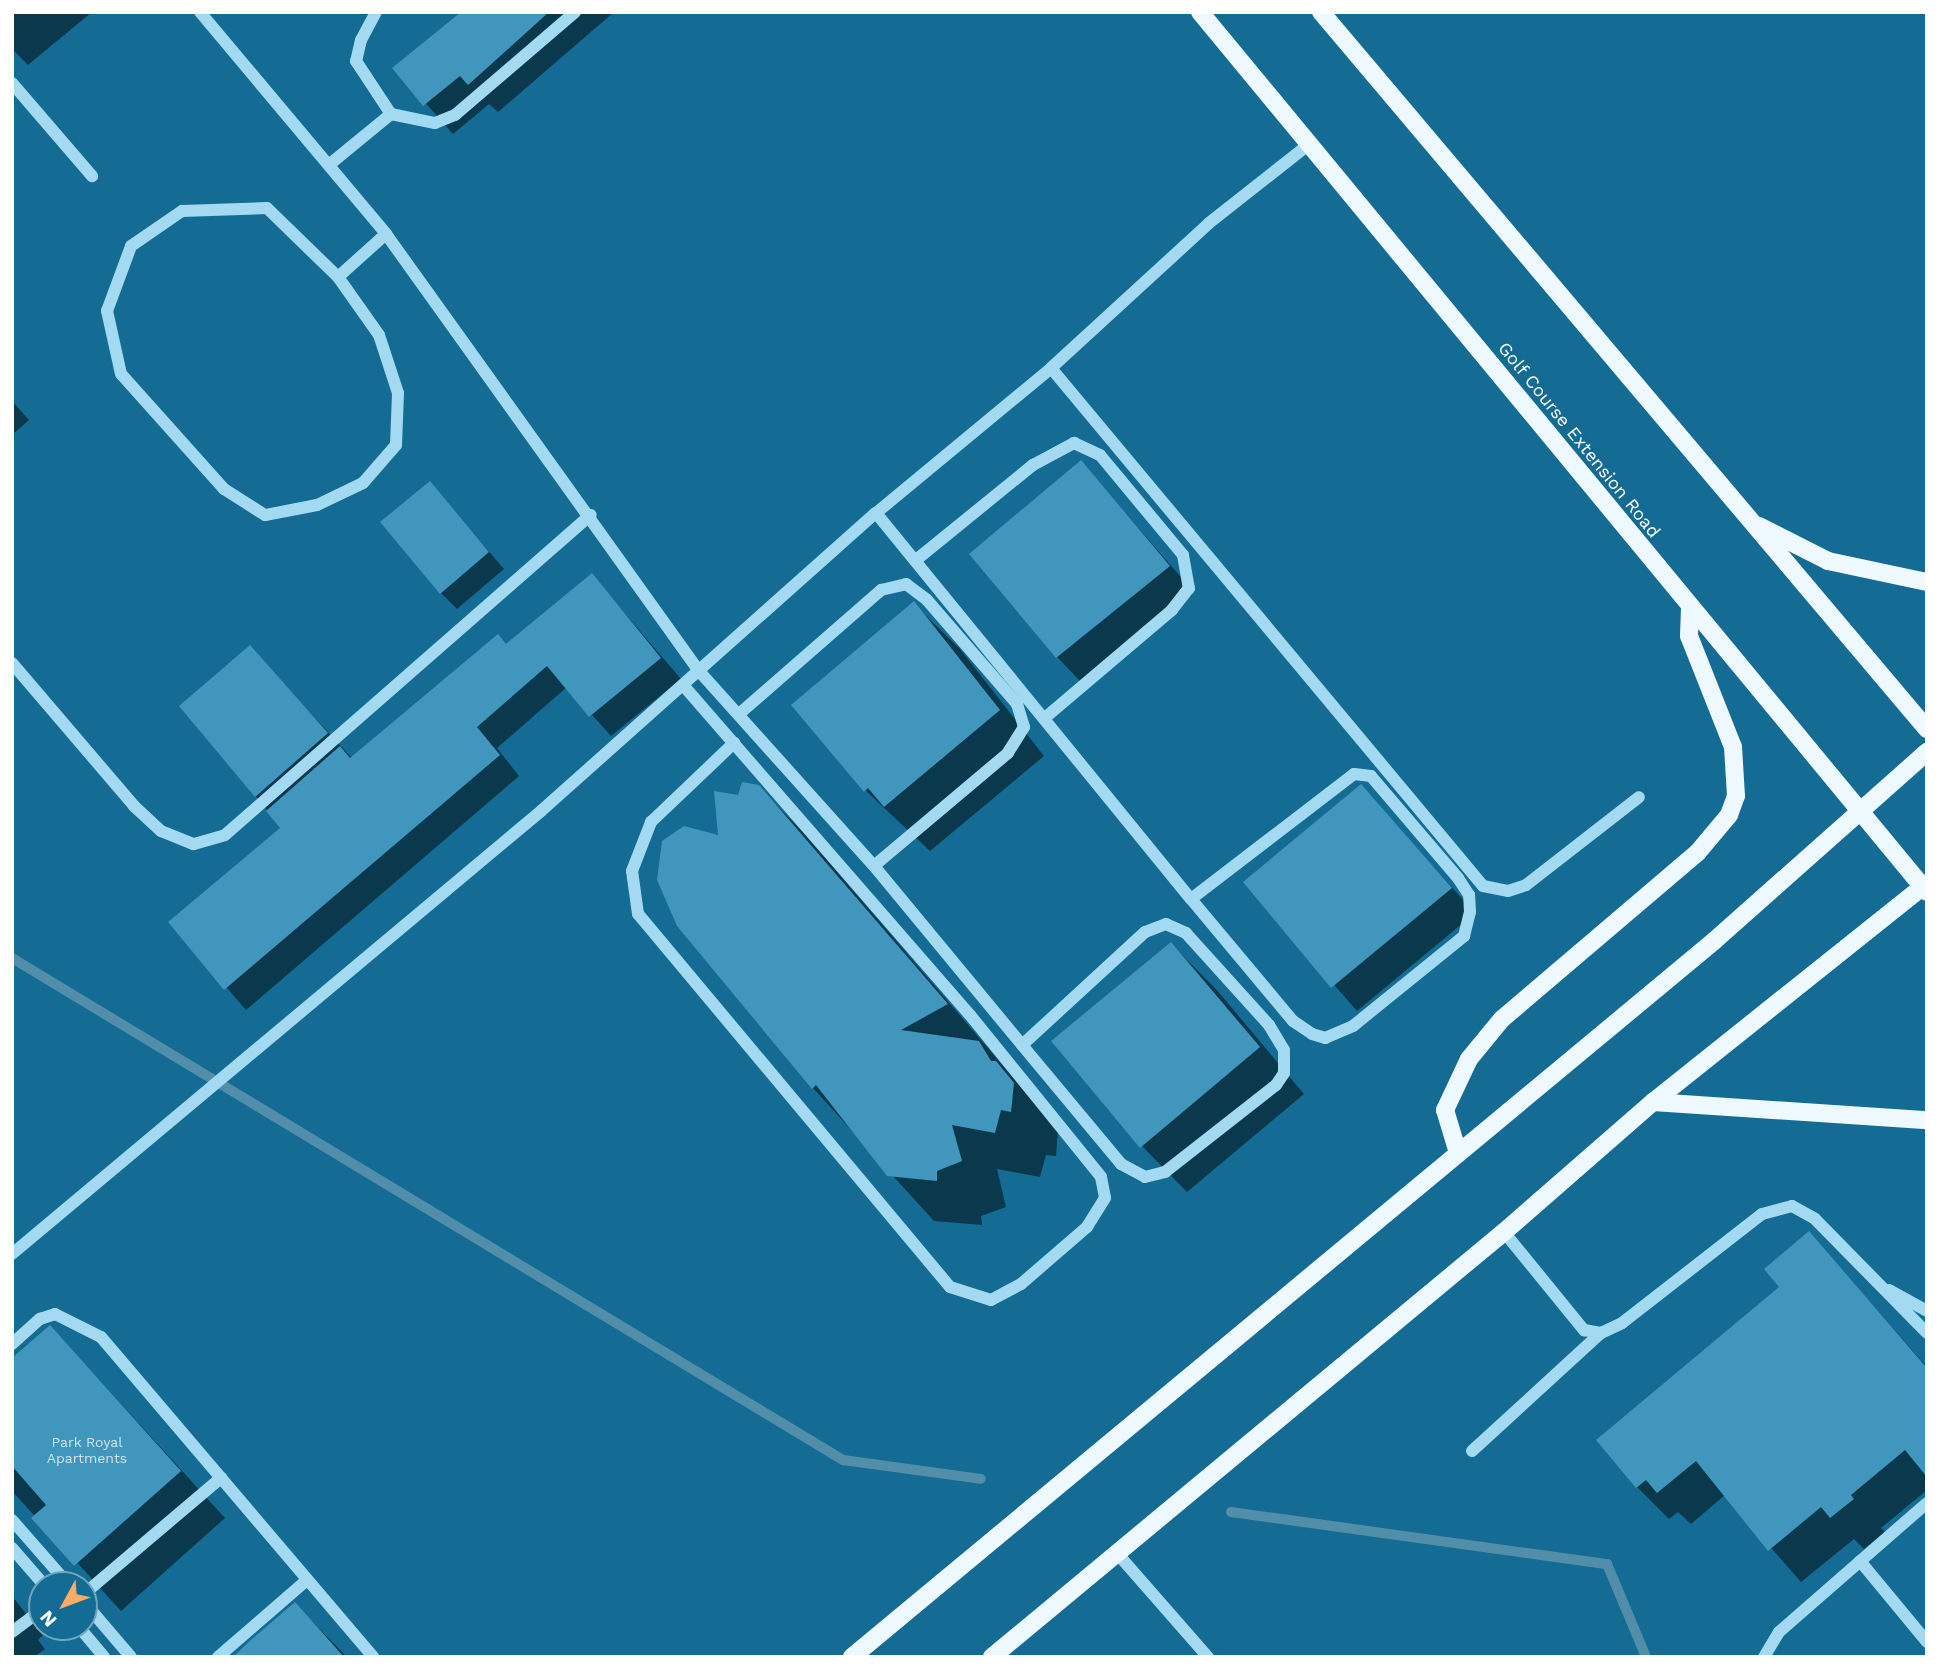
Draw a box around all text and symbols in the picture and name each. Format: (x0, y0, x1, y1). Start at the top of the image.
street label: Golf Course Extension Road (1493, 338, 1665, 542)
house number: Park Royal Apartments (47, 1434, 127, 1466)
north arrow (28, 1571, 98, 1641)
text: N (35, 1606, 62, 1632)

